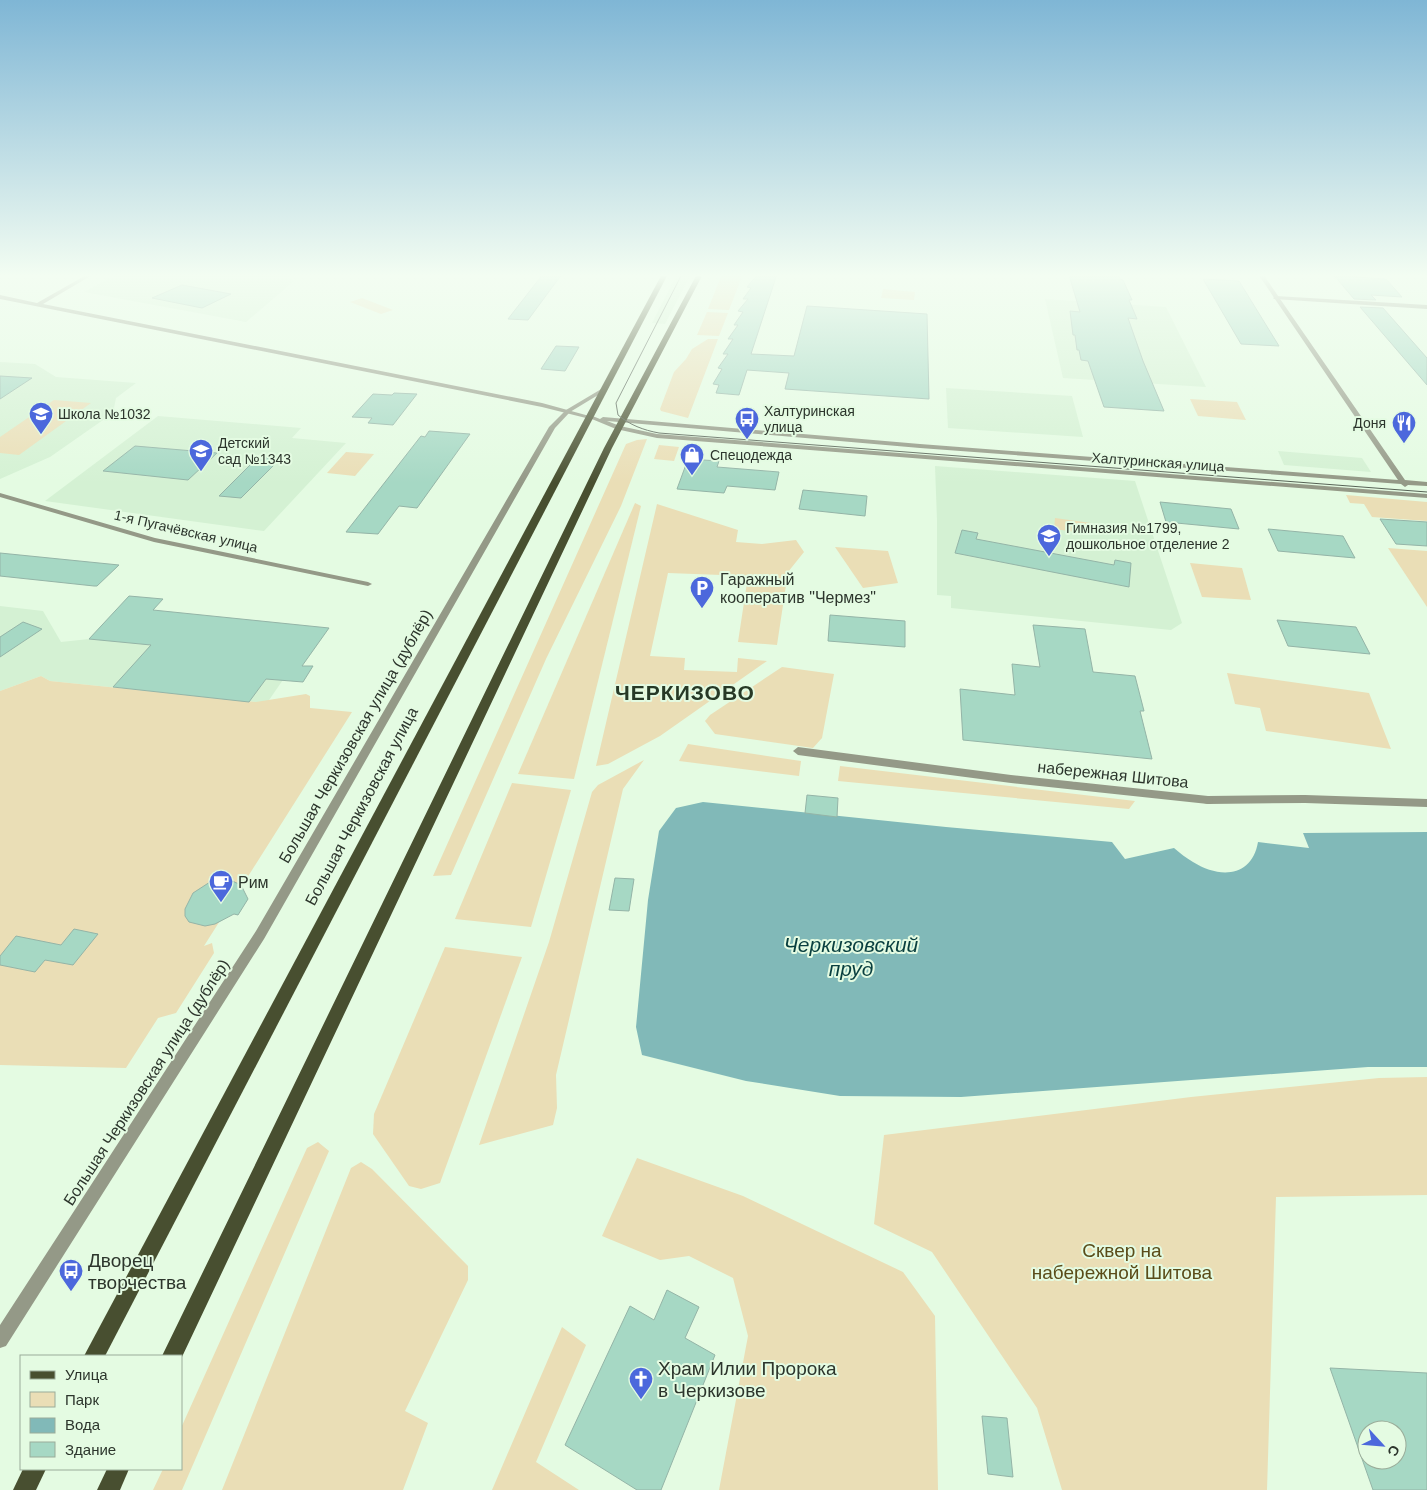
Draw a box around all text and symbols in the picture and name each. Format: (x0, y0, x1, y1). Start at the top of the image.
school or university icon: Школа №1032 (28, 401, 54, 435)
place label: Халтуринская улица (764, 403, 855, 435)
place label: Школа №1032 (58, 406, 151, 422)
bus stop icon: Халтуринская улица (734, 406, 760, 440)
restaurant icon: Доня (1391, 410, 1417, 444)
place label: Доня (1353, 415, 1386, 431)
place label: Детский сад №1343 (218, 435, 291, 467)
school or university icon: Детский сад №1343 (188, 438, 214, 472)
shop icon: Спецодежда (679, 442, 705, 476)
place label: Спецодежда (710, 447, 792, 463)
street label: Халтуринская улица (1091, 449, 1225, 475)
street label: 1-я Пугачёвская улица (113, 507, 260, 555)
place label: Гимназия №1799, дошкольное отделение 2 (1066, 520, 1230, 552)
school or university icon: Гимназия №1799, дошкольное отделение 2 (1036, 523, 1062, 557)
place label: Гаражный кооператив "Чермез" (720, 571, 876, 606)
parking icon: Гаражный кооператив "Чермез" (689, 575, 715, 609)
street label: Большая Черкизовская улица (дублёр) (274, 606, 436, 866)
district label: ЧЕРКИЗОВО (615, 681, 755, 704)
street label: Большая Черкизовская улица (300, 704, 422, 908)
street label: набережная Шитова (1037, 758, 1189, 791)
cafe icon: Рим (208, 869, 234, 903)
place label: Рим (238, 874, 269, 891)
water label: Черкизовский пруд (784, 933, 919, 980)
street label: Большая Черкизовская улица (дублёр) (60, 956, 232, 1208)
park label: Сквер на набережной Шитова (1032, 1240, 1213, 1283)
place label: Дворец творчества (88, 1250, 187, 1293)
bus stop icon: Дворец творчества (58, 1258, 84, 1292)
legend (20, 1355, 182, 1470)
place label: Храм Илии Пророка в Черкизове (658, 1358, 837, 1401)
text: Улица (65, 1366, 108, 1383)
church icon: Храм Илии Пророка в Черкизове (628, 1366, 654, 1400)
text: Парк (65, 1391, 99, 1408)
text: Вода (65, 1416, 101, 1433)
north arrow (1357, 1420, 1407, 1470)
text: Здание (65, 1441, 116, 1458)
text: С (1384, 1443, 1403, 1459)

